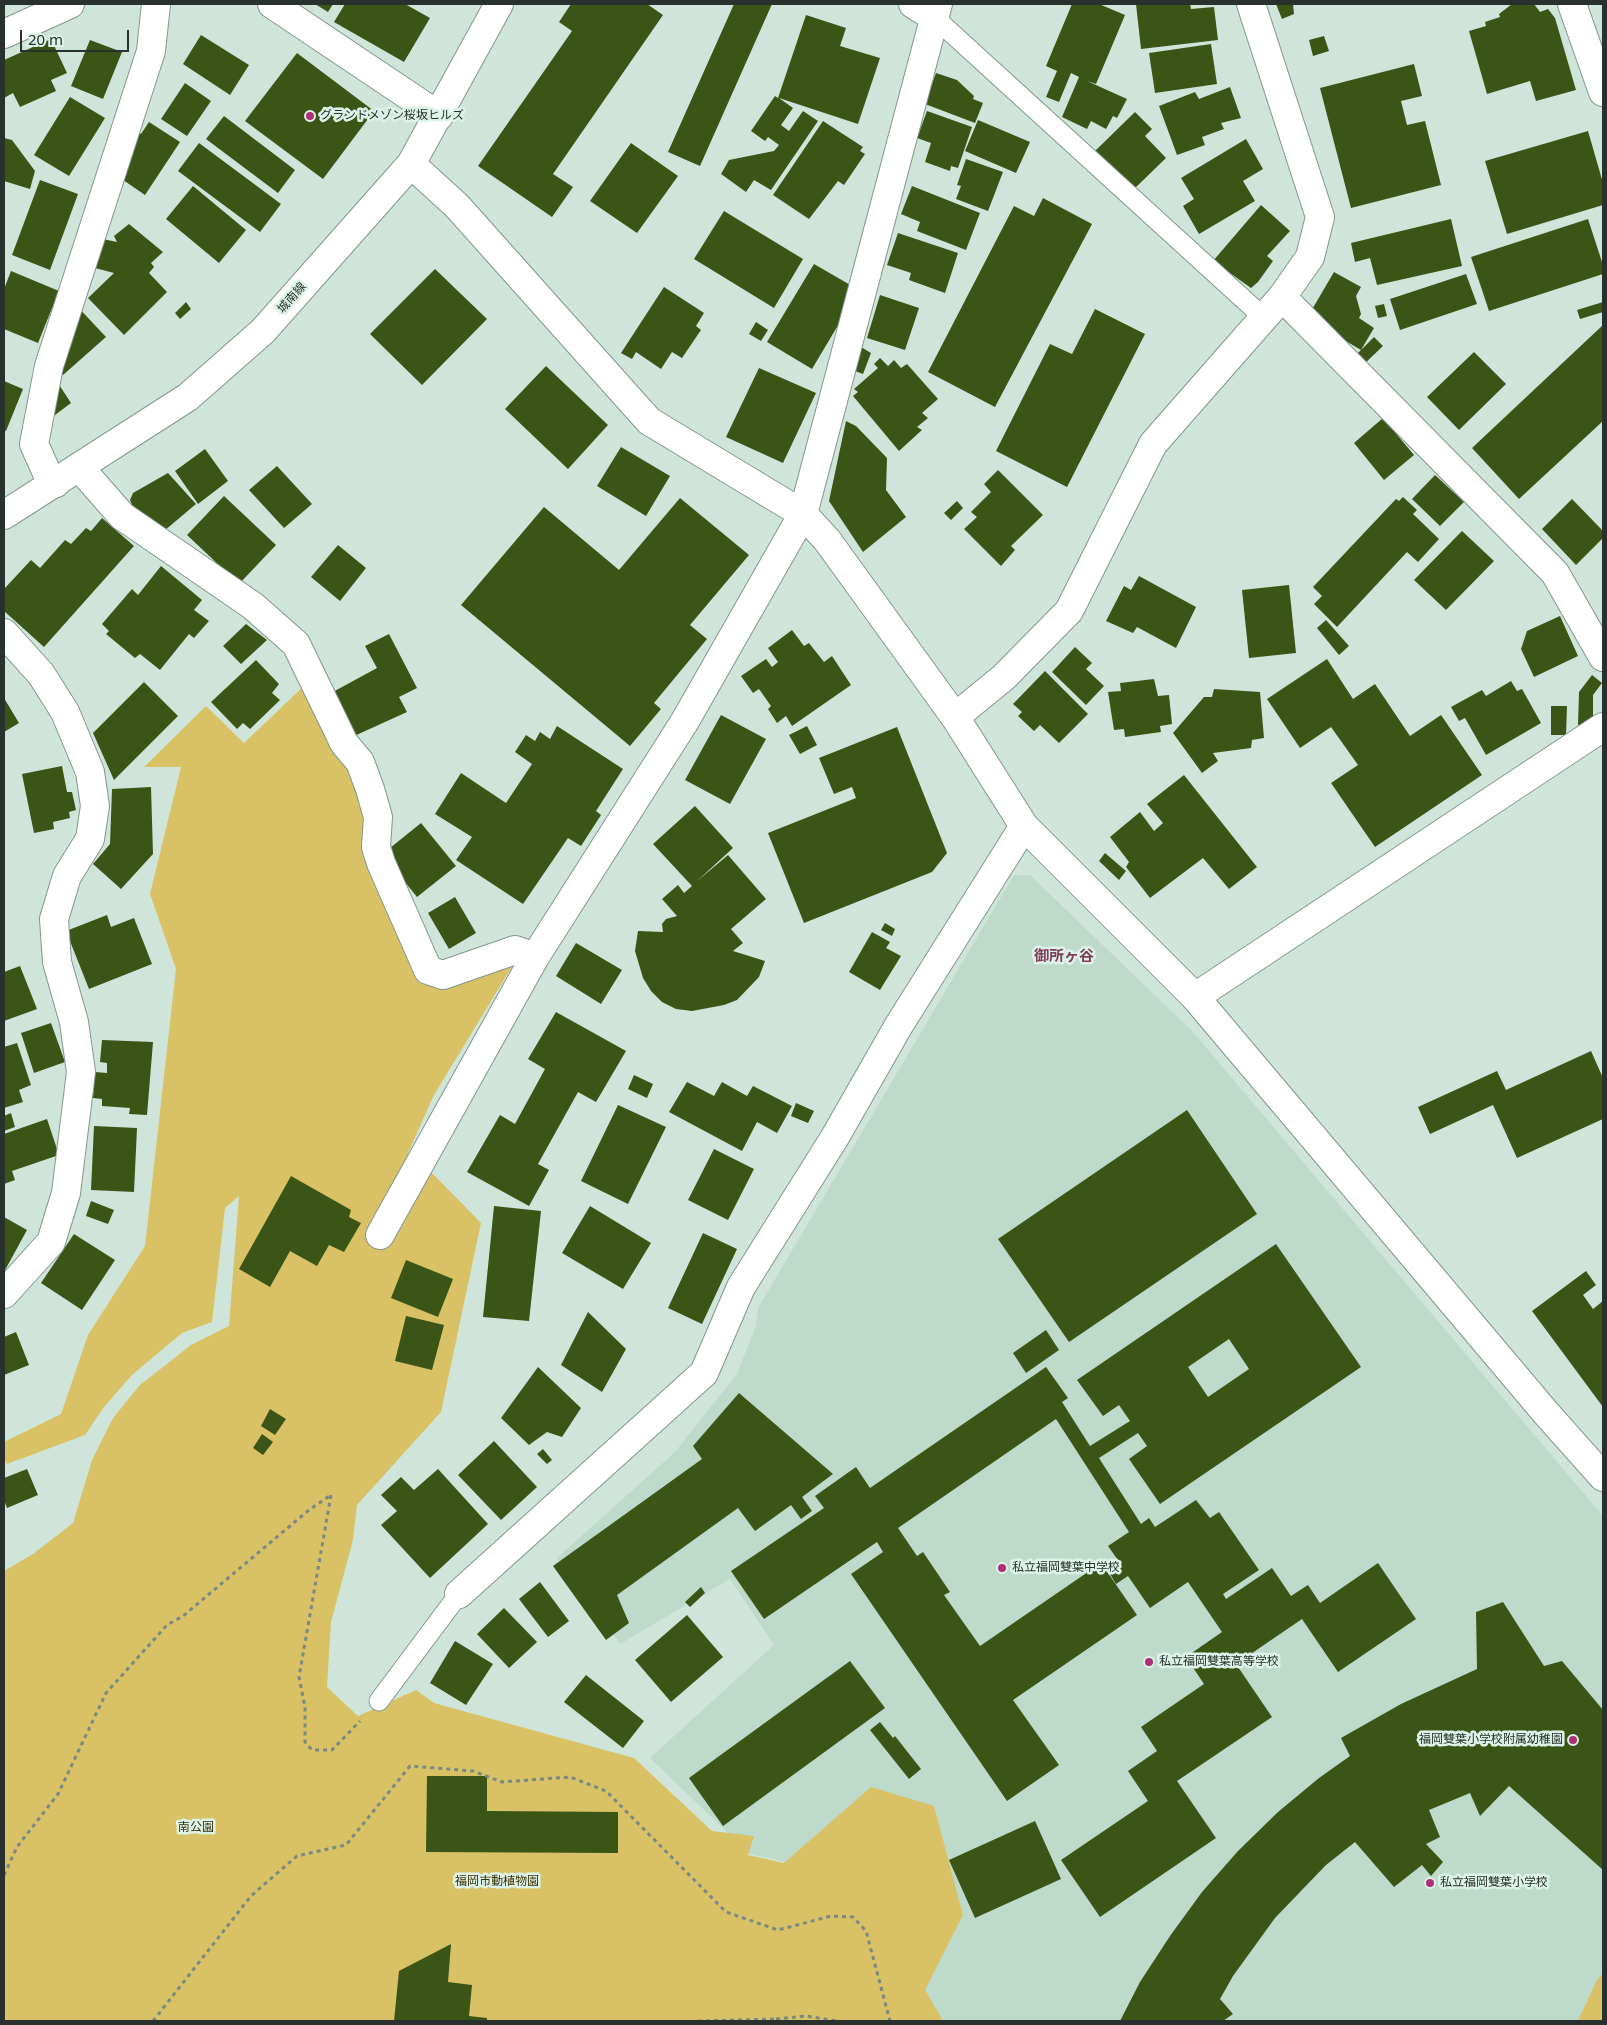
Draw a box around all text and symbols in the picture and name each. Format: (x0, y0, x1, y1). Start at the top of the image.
scale bar (22, 20, 131, 52)
text: 20 m (28, 29, 63, 49)
place label: グランドメゾン桜坂ヒルズ (320, 109, 464, 123)
marker: グランドメゾン桜坂ヒルズ (304, 110, 316, 122)
street label: 城南線 (275, 280, 309, 316)
district label: 御所ヶ谷 (1034, 948, 1094, 966)
place label: 私立福岡雙葉中学校 (1012, 1561, 1120, 1575)
marker: 私立福岡雙葉中学校 (996, 1562, 1008, 1574)
place label: 私立福岡雙葉高等学校 (1159, 1655, 1279, 1669)
marker: 私立福岡雙葉高等学校 (1143, 1656, 1155, 1668)
place label: 福岡雙葉小学校附属幼稚園 (1419, 1733, 1563, 1747)
marker: 福岡雙葉小学校附属幼稚園 (1567, 1734, 1579, 1746)
park label: 南公園 (178, 1821, 214, 1835)
park label: 福岡市動植物園 (455, 1875, 539, 1889)
place label: 私立福岡雙葉小学校 (1440, 1876, 1548, 1890)
marker: 私立福岡雙葉小学校 (1424, 1877, 1436, 1889)

